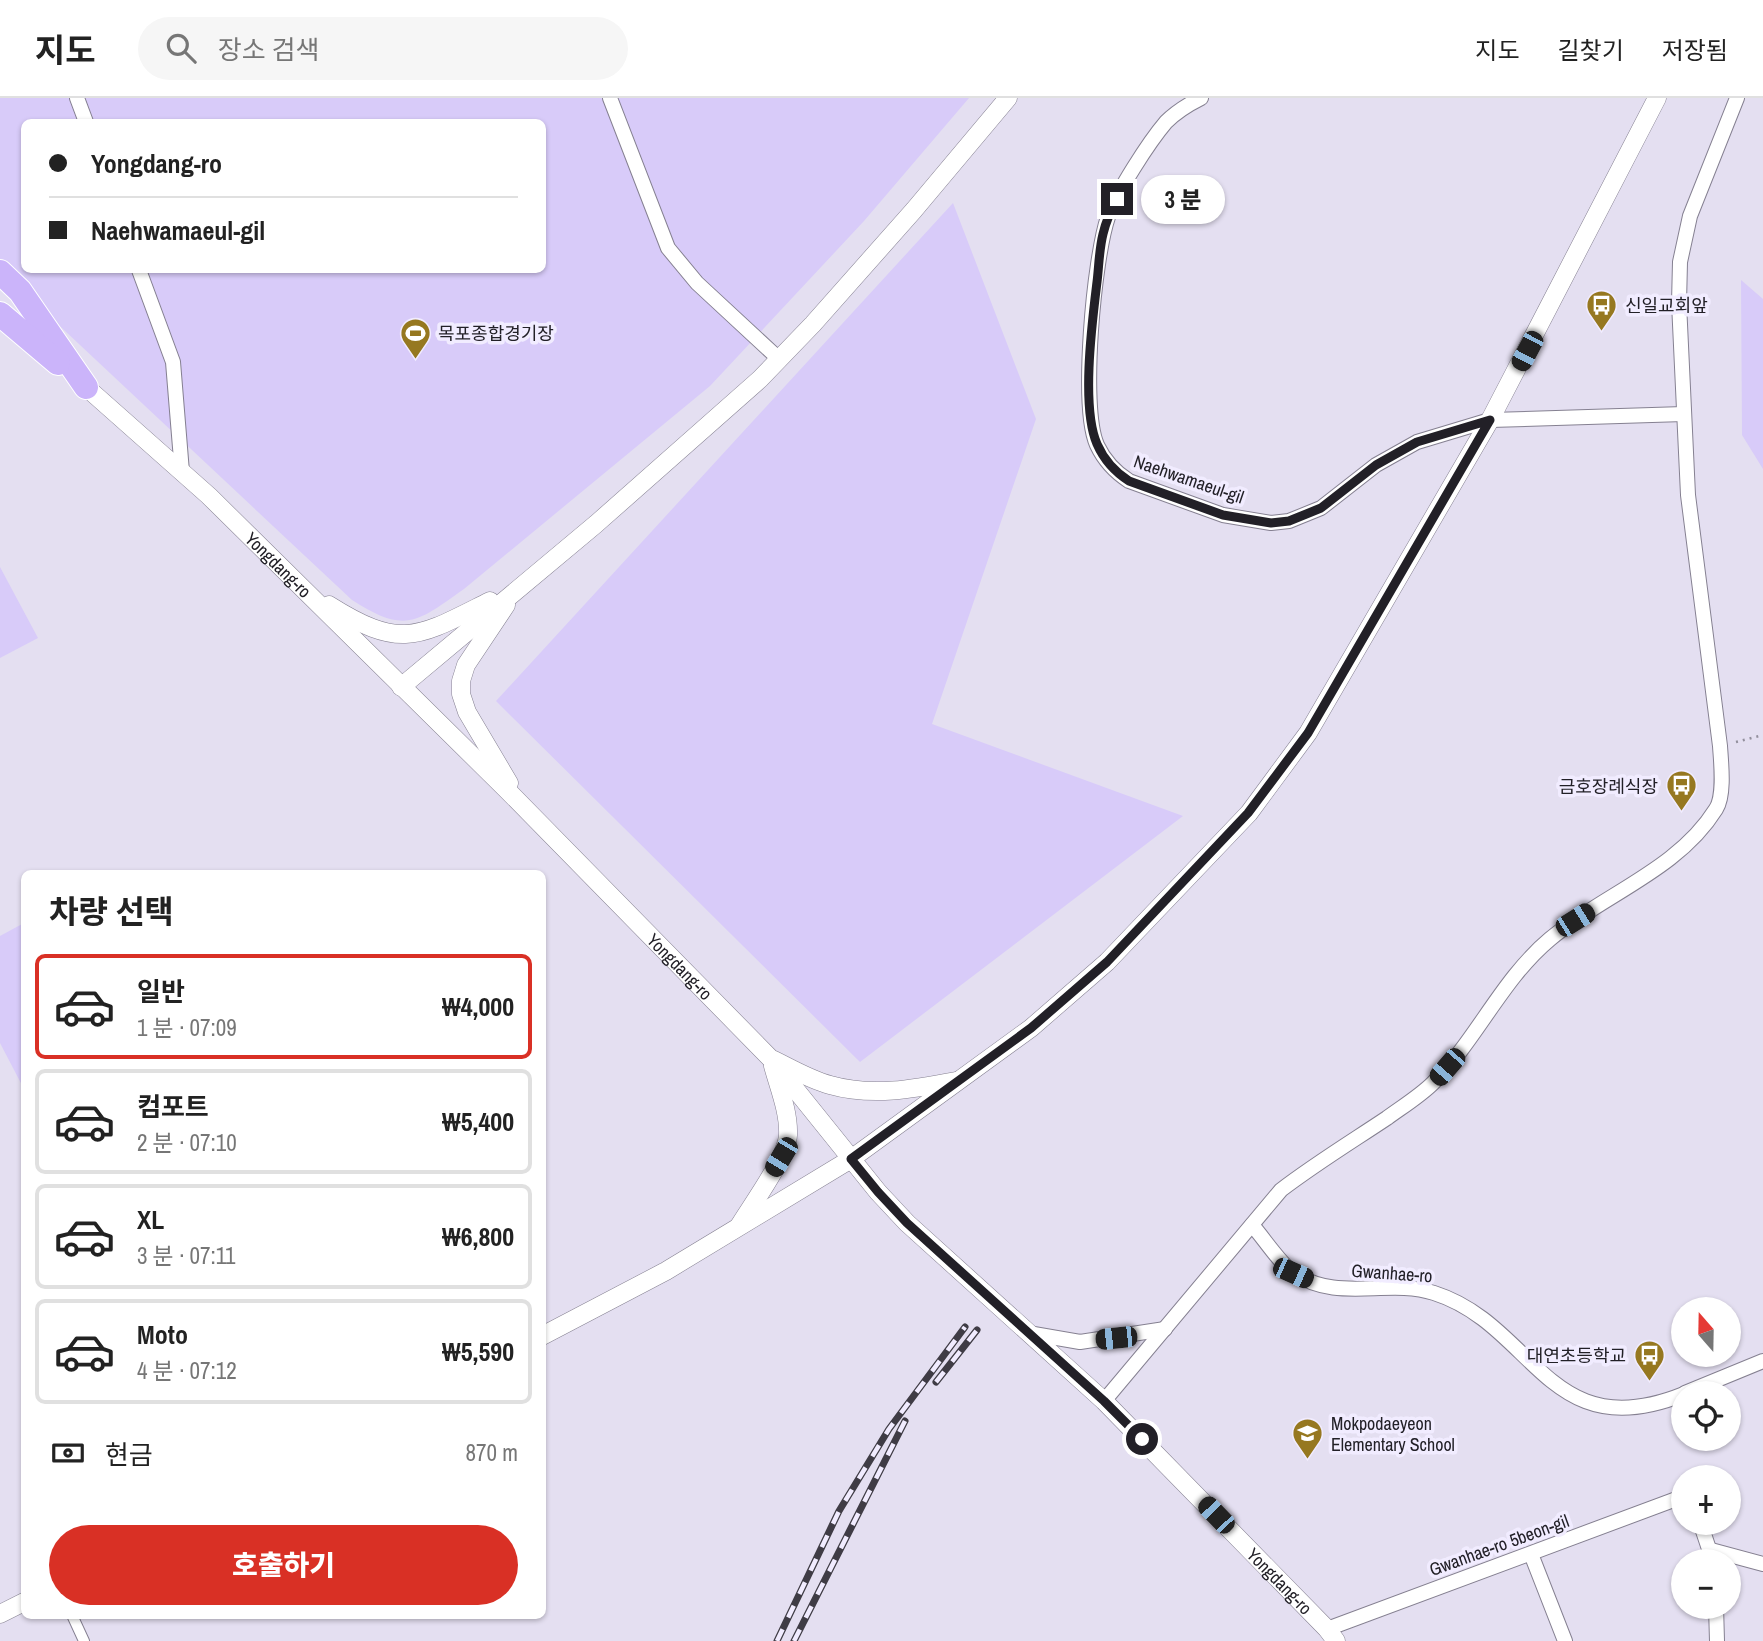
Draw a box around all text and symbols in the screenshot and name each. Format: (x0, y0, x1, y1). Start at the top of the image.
search box (138, 17, 628, 80)
text: 지도 (35, 28, 96, 72)
icon: search (162, 29, 200, 67)
text: 장소 검색 (218, 32, 319, 67)
text: 지도 (1475, 34, 1520, 66)
text: 길찾기 (1558, 34, 1624, 66)
text: 저장됨 (1662, 34, 1728, 66)
text: Yongdang-ro (91, 146, 222, 181)
callout: 3 분 (1142, 174, 1226, 224)
route end (1101, 183, 1133, 215)
text: 3 분 (1165, 184, 1201, 215)
text: Naehwamaeul-gil (91, 213, 265, 248)
bus stop icon: 신일교회앞 (1585, 288, 1619, 332)
place label: 신일교회앞 (1625, 293, 1708, 318)
sports icon: 목포종합경기장 (398, 316, 432, 360)
place label: 목포종합경기장 (438, 321, 554, 346)
car (1508, 328, 1547, 374)
street label: Naehwamaeul-gil (1131, 448, 1247, 510)
street label: Yongdang-ro (240, 526, 317, 603)
bus stop icon: 금호장례식장 (1664, 769, 1698, 813)
place label: 금호장례식장 (1559, 774, 1658, 799)
text: 차량 선택 (49, 890, 174, 933)
car (1552, 900, 1599, 940)
street label: Yongdang-ro (642, 927, 718, 1005)
text: 일반 (137, 974, 185, 1009)
icon: car (53, 975, 116, 1038)
text: ₩4,000 (442, 989, 514, 1024)
text: 1 분 · 07:09 (137, 1012, 237, 1043)
car (1426, 1044, 1469, 1090)
text: 컴포트 (137, 1089, 209, 1124)
icon: car (53, 1090, 116, 1153)
text: ₩5,400 (442, 1104, 514, 1139)
text: 2 분 · 07:10 (137, 1127, 237, 1158)
car (762, 1134, 801, 1180)
text: XL (137, 1202, 164, 1237)
icon: car (53, 1205, 116, 1268)
text: ₩6,800 (442, 1219, 514, 1254)
text: 3 분 · 07:11 (137, 1240, 235, 1271)
car (1270, 1255, 1317, 1291)
street label: Gwanhae-ro (1351, 1258, 1433, 1288)
north arrow (1671, 1297, 1741, 1367)
map controls (1671, 1297, 1741, 1619)
text: Moto (137, 1317, 188, 1352)
icon: car (53, 1320, 116, 1383)
car (1095, 1325, 1138, 1351)
text: ₩5,590 (442, 1334, 514, 1369)
bus stop icon: 대연초등학교 (1632, 1338, 1666, 1382)
place label: 대연초등학교 (1527, 1343, 1626, 1368)
text: 4 분 · 07:12 (137, 1355, 237, 1386)
button: locate (1671, 1381, 1741, 1451)
place label: Mokpodaeyeon Elementary School (1331, 1411, 1455, 1457)
school or university icon: Mokpodaeyeon Elementary School (1291, 1416, 1325, 1460)
route start (1126, 1423, 1158, 1455)
icon: cash (49, 1434, 87, 1472)
text: 현금 (105, 1437, 153, 1472)
text: 870 m (466, 1437, 518, 1468)
button: + (1671, 1465, 1741, 1535)
car (1194, 1493, 1239, 1537)
street label: Gwanhae-ro 5beon-gil (1426, 1508, 1572, 1582)
button: 호출하기 (49, 1525, 518, 1605)
street label: Yongdang-ro (1241, 1542, 1318, 1620)
button: − (1671, 1549, 1741, 1619)

